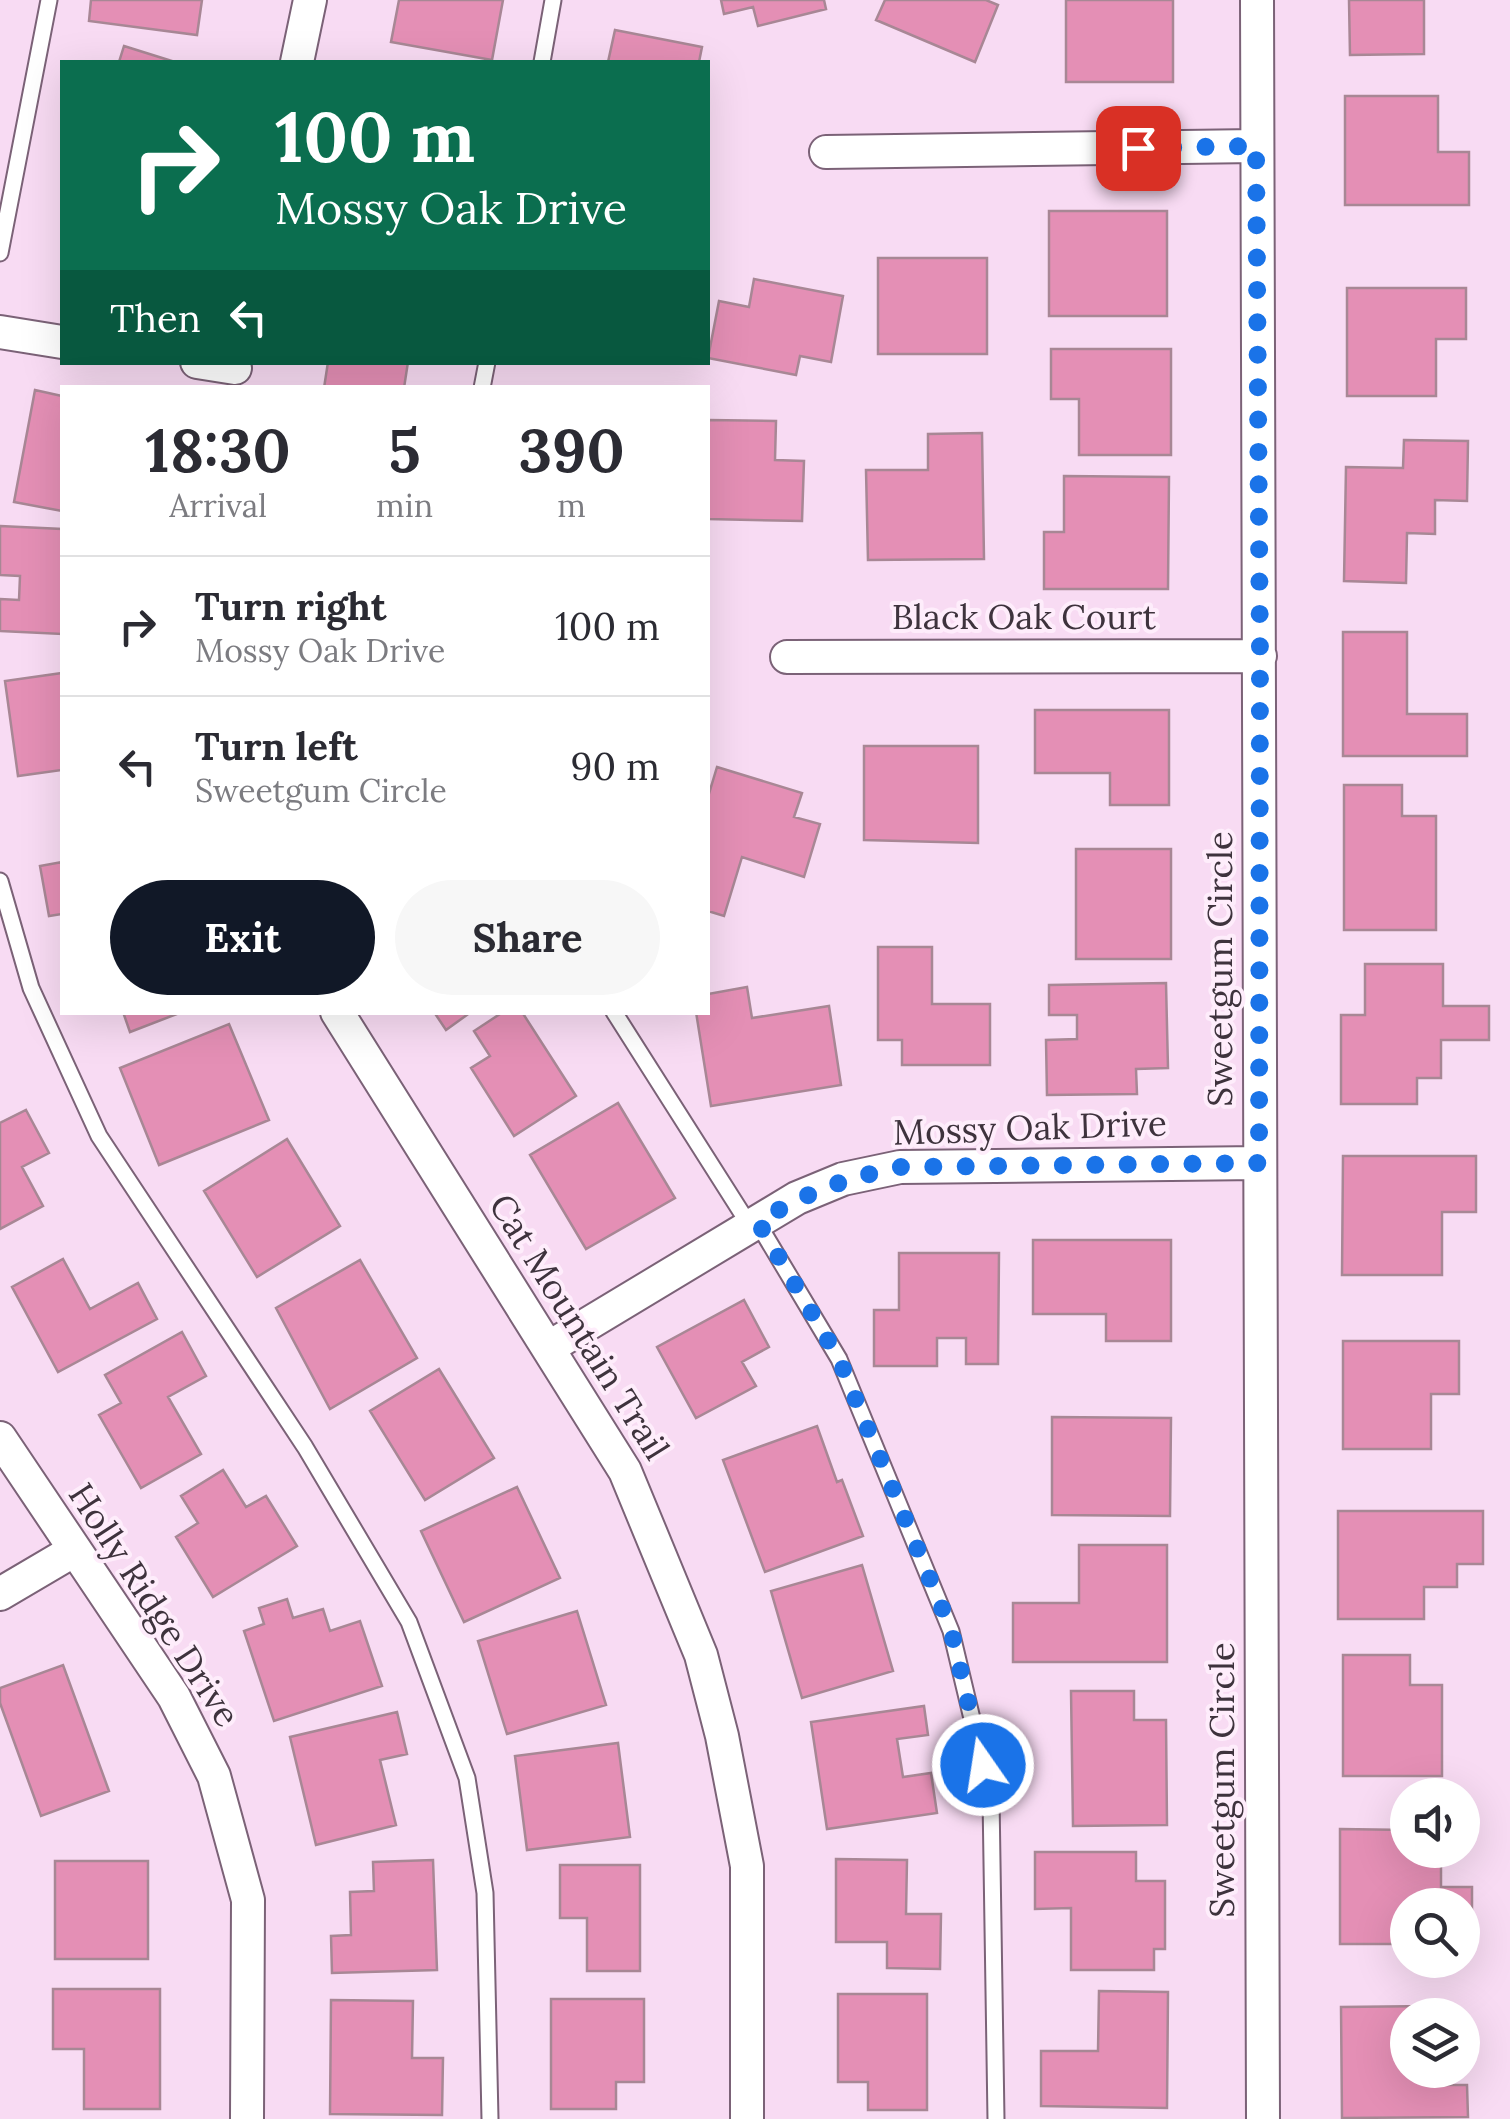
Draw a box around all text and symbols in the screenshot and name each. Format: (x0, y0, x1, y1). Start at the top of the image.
text: 100 m (275, 92, 475, 181)
icon: right (110, 100, 240, 230)
pin (1096, 106, 1181, 191)
icon: arrive (1111, 121, 1166, 176)
text: Mossy Oak Drive (275, 179, 627, 236)
icon: left (221, 290, 276, 345)
text: Then (110, 294, 201, 342)
text: 18:30 (145, 412, 291, 488)
text: 5 (388, 412, 421, 488)
text: 390 (518, 412, 625, 488)
text: Arrival (169, 485, 267, 526)
text: min (376, 485, 433, 526)
text: m (557, 485, 586, 526)
text: Turn right (195, 582, 386, 630)
street label: Black Oak Court (892, 594, 1157, 639)
icon: right (110, 599, 165, 654)
text: 100 m (555, 602, 660, 650)
text: Mossy Oak Drive (195, 630, 445, 671)
text: Turn left (195, 722, 358, 770)
icon: left (110, 739, 165, 794)
text: 90 m (570, 742, 660, 790)
text: Sweetgum Circle (195, 770, 447, 811)
street label: Sweetgum Circle (1197, 831, 1242, 1107)
button: Exit (110, 880, 375, 995)
button: Share (395, 880, 660, 995)
street label: Mossy Oak Drive (892, 1100, 1168, 1155)
street label: Cat Mountain Trail (479, 1185, 679, 1468)
street label: Holly Ridge Drive (59, 1475, 250, 1735)
street label: Sweetgum Circle (1199, 1642, 1244, 1918)
position arrow (931, 1713, 1035, 1817)
map controls (1390, 1778, 1480, 2088)
button: sound (1390, 1778, 1480, 1868)
button: search (1390, 1888, 1480, 1978)
button: layers (1390, 1998, 1480, 2088)

